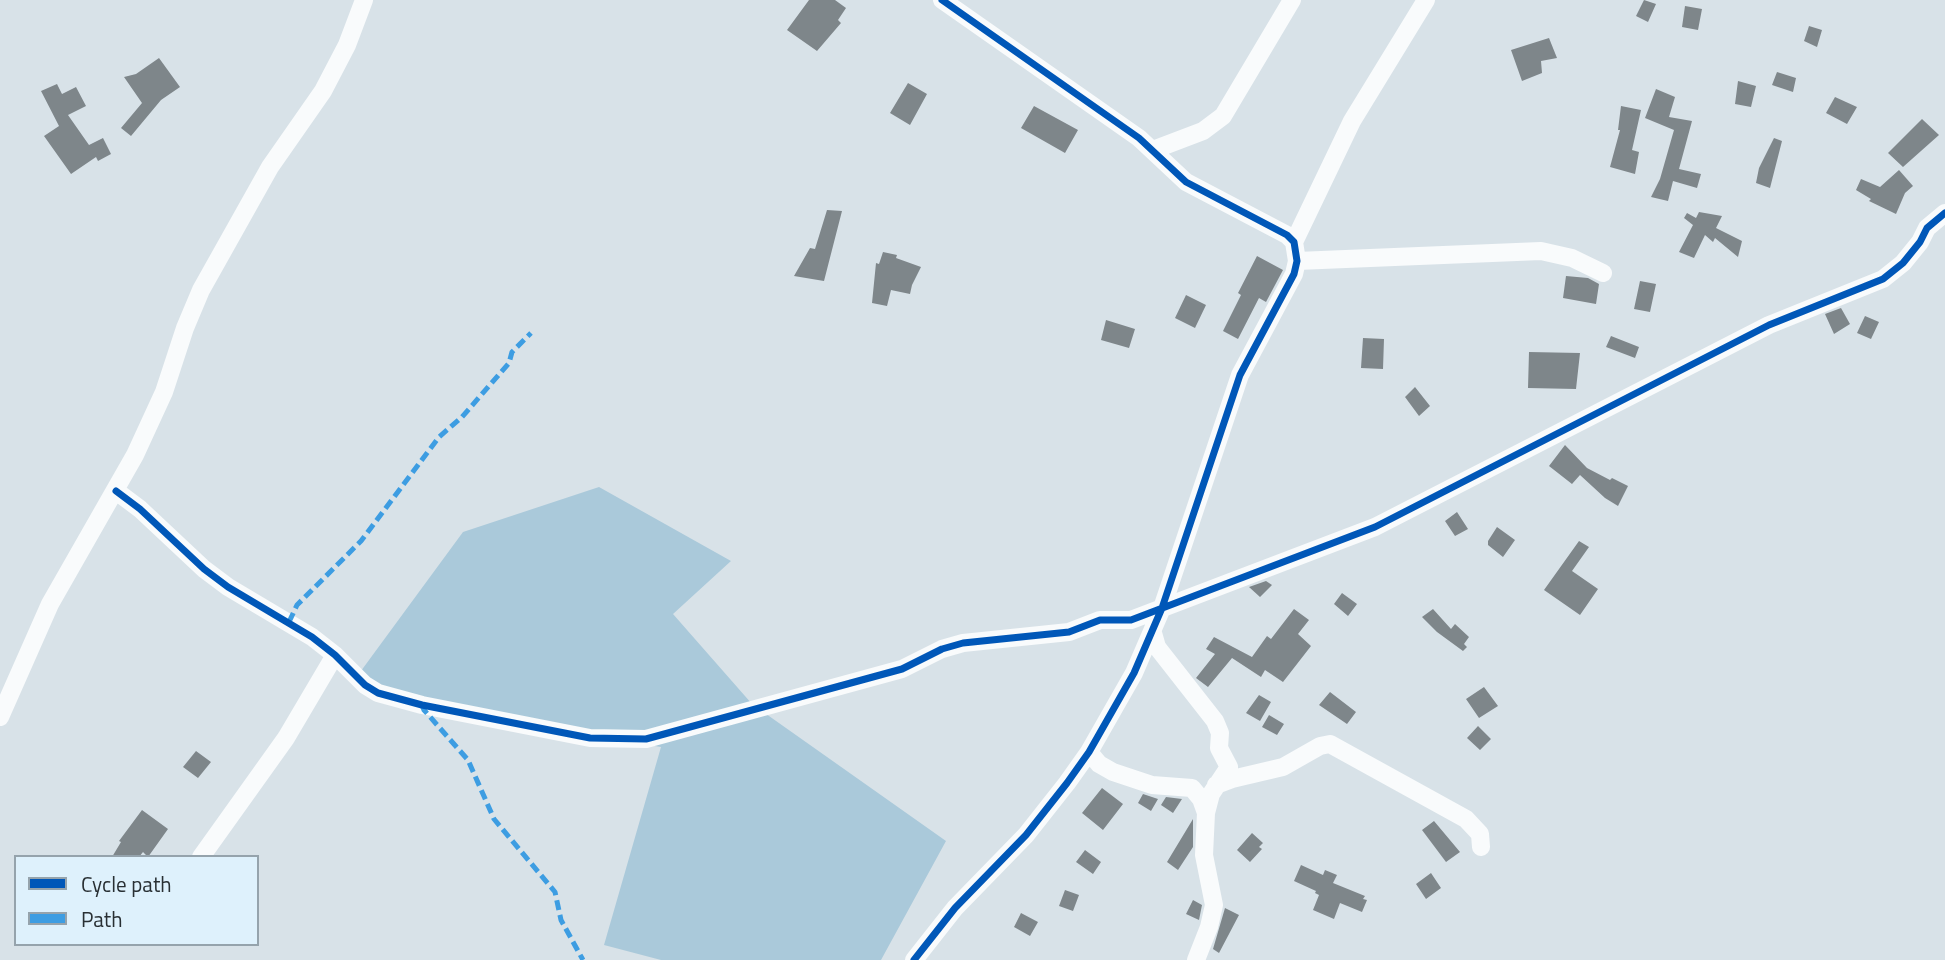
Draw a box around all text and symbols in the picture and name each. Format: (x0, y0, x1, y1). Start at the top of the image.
legend (14, 855, 259, 946)
text: Cycle path (81, 868, 172, 900)
text: Path (81, 903, 123, 935)

